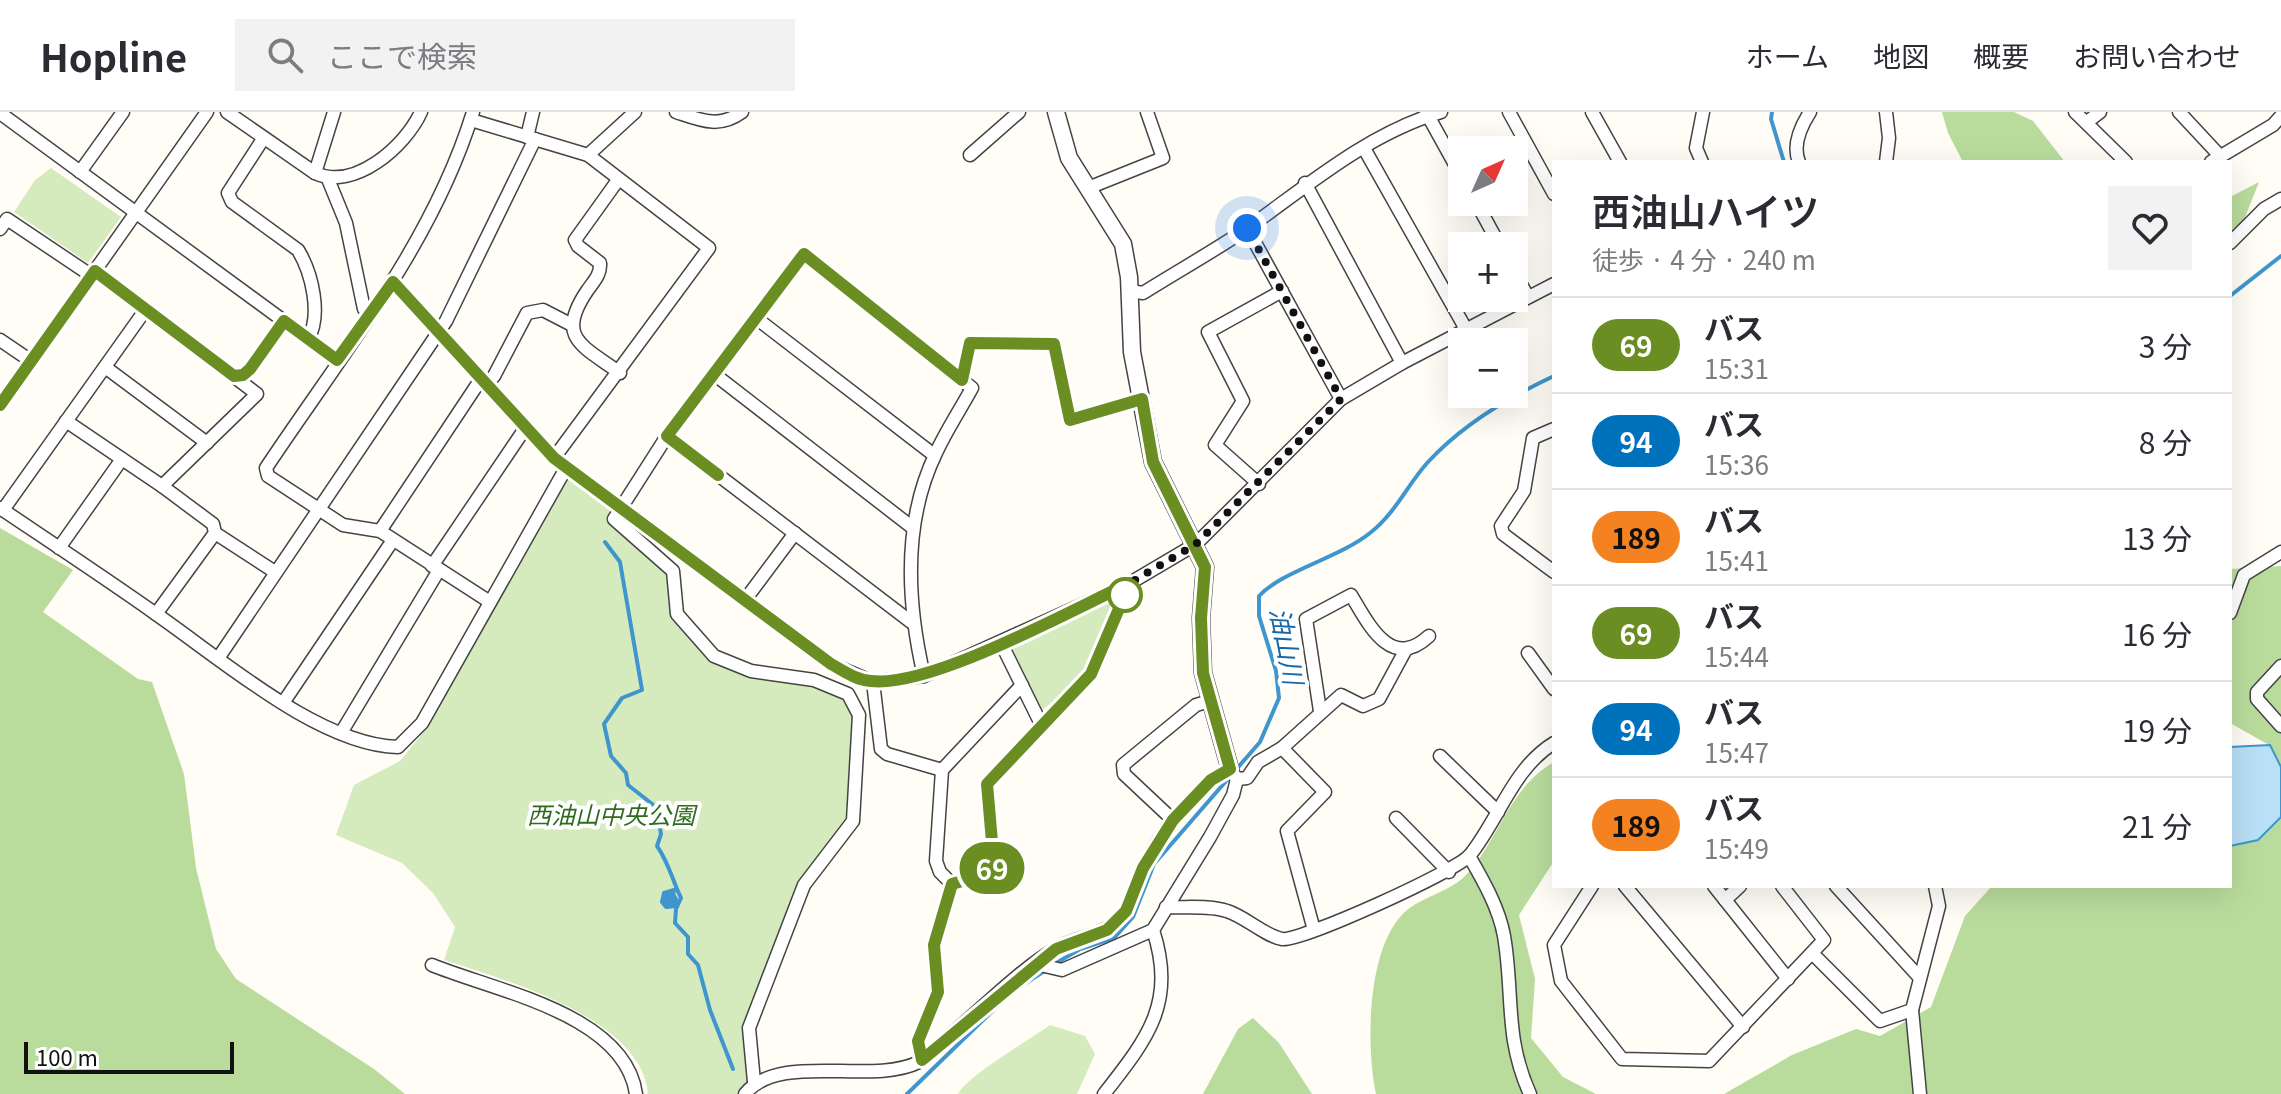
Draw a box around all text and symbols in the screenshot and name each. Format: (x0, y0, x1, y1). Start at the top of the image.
search box (235, 19, 795, 91)
text: Hopline (40, 28, 187, 83)
icon: search (263, 33, 307, 77)
text: ここで検索 (327, 33, 477, 77)
text: ホーム (1746, 35, 1829, 75)
text: 地図 (1873, 35, 1929, 75)
text: 概要 (1973, 35, 2029, 75)
text: お問い合わせ (2073, 35, 2241, 75)
north arrow (1448, 136, 1528, 216)
map controls (1448, 136, 1528, 408)
text: 西油山ハイツ (1592, 182, 1819, 237)
button: heart (2108, 186, 2192, 270)
your location (1227, 208, 1267, 248)
button: + (1448, 232, 1528, 312)
text: 徒歩 · 4 分 · 240 m (1592, 240, 1816, 277)
text: バス (1704, 305, 1764, 349)
text: 3 分 (2139, 323, 2192, 367)
text: 69 (1619, 325, 1653, 365)
button: − (1448, 328, 1528, 408)
text: 15:31 (1704, 349, 1769, 386)
text: バス (1704, 401, 1764, 445)
text: 8 分 (2139, 419, 2192, 463)
text: 94 (1619, 421, 1653, 461)
text: 15:36 (1704, 445, 1769, 482)
text: バス (1704, 497, 1764, 541)
text: 13 分 (2122, 515, 2192, 559)
text: 189 (1611, 517, 1661, 557)
text: 15:41 (1704, 541, 1769, 578)
unlabelled marker (1108, 578, 1142, 612)
text: バス (1704, 593, 1764, 637)
water label: 油山川 (1263, 604, 1315, 690)
text: 16 分 (2122, 611, 2192, 655)
text: 69 (1619, 613, 1653, 653)
text: 15:44 (1704, 637, 1769, 674)
text: バス (1704, 689, 1764, 733)
text: 19 分 (2122, 707, 2192, 751)
text: 94 (1619, 709, 1653, 749)
text: 15:47 (1704, 733, 1769, 770)
text: バス (1704, 785, 1764, 829)
park label: 西油山中央公園 (527, 796, 698, 831)
text: 21 分 (2122, 803, 2192, 847)
text: 189 (1611, 805, 1661, 845)
text: 15:49 (1704, 829, 1769, 866)
line badge: 69 (956, 842, 1028, 894)
text: 69 (975, 848, 1009, 888)
scale bar (24, 1038, 234, 1074)
text: 100 m (36, 1040, 98, 1072)

